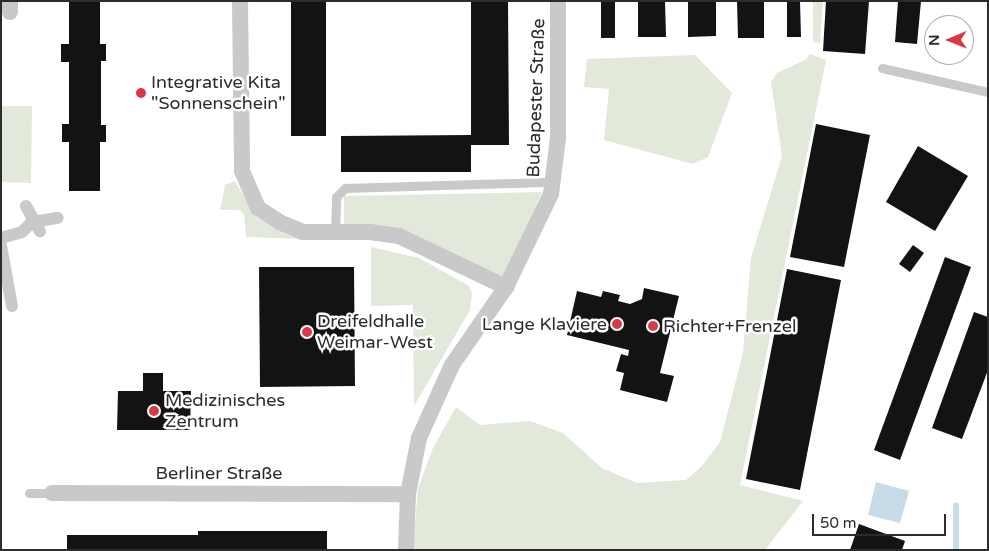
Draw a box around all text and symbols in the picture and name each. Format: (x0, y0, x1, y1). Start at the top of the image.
north arrow (924, 15, 974, 65)
street label: Budapester Straße (522, 18, 550, 178)
text: N (926, 34, 943, 46)
place label: Integrative Kita "Sonnenschein" (151, 72, 286, 115)
marker: Integrative Kita "Sonnenschein" (135, 87, 147, 99)
place label: Dreifeldhalle Weimar-West (317, 311, 433, 354)
place label: Lange Klaviere (482, 313, 607, 335)
place label: Richter+Frenzel (663, 315, 796, 337)
marker: Lange Klaviere (611, 318, 623, 330)
marker: Richter+Frenzel (647, 320, 659, 332)
marker: Dreifeldhalle Weimar-West (301, 326, 313, 338)
place label: Medizinisches Zentrum (165, 390, 285, 432)
marker: Medizinisches Zentrum (147, 404, 161, 418)
street label: Berliner Straße (156, 462, 282, 484)
scale bar (814, 504, 948, 536)
text: 50 m (820, 514, 857, 532)

